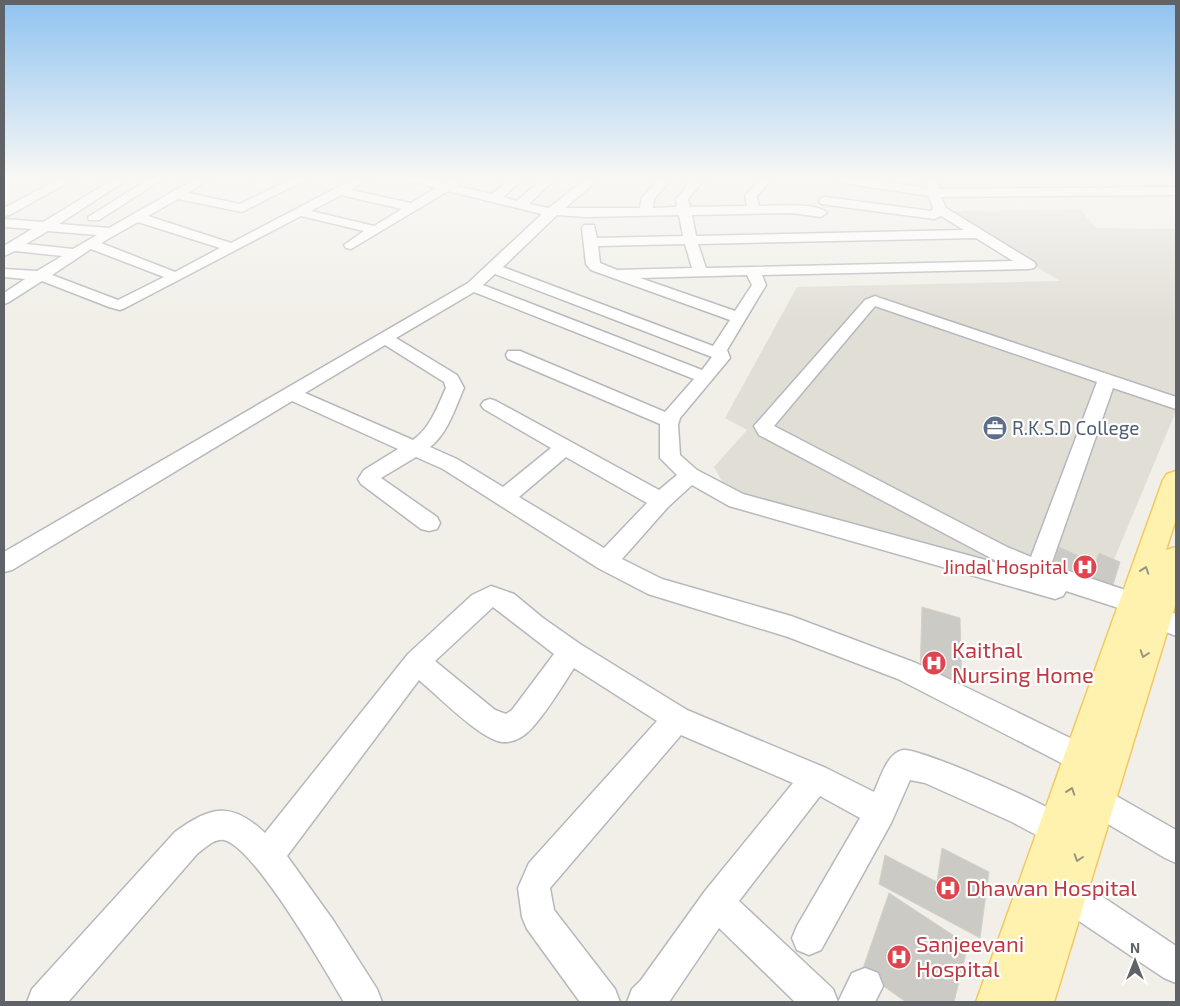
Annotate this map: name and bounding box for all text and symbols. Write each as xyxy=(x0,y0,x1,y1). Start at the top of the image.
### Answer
office icon: R.K.S.D College xyxy=(982,415,1008,441)
place label: R.K.S.D College xyxy=(1012,416,1139,439)
hospital icon: Jindal Hospital xyxy=(1072,554,1098,580)
place label: Jindal Hospital xyxy=(943,555,1068,578)
one-way arrow xyxy=(1140,567,1150,575)
place label: Kaithal Nursing Home xyxy=(952,636,1094,687)
one-way arrow xyxy=(1140,649,1150,657)
hospital icon: Kaithal Nursing Home xyxy=(921,650,947,676)
one-way arrow xyxy=(1065,787,1075,795)
one-way arrow xyxy=(1074,853,1084,862)
place label: Dhawan Hospital xyxy=(966,874,1137,900)
hospital icon: Dhawan Hospital xyxy=(935,875,961,901)
place label: Sanjeevani Hospital xyxy=(916,930,1024,981)
north arrow xyxy=(1110,936,1160,986)
text: N xyxy=(1130,939,1140,956)
hospital icon: Sanjeevani Hospital xyxy=(886,944,912,970)

